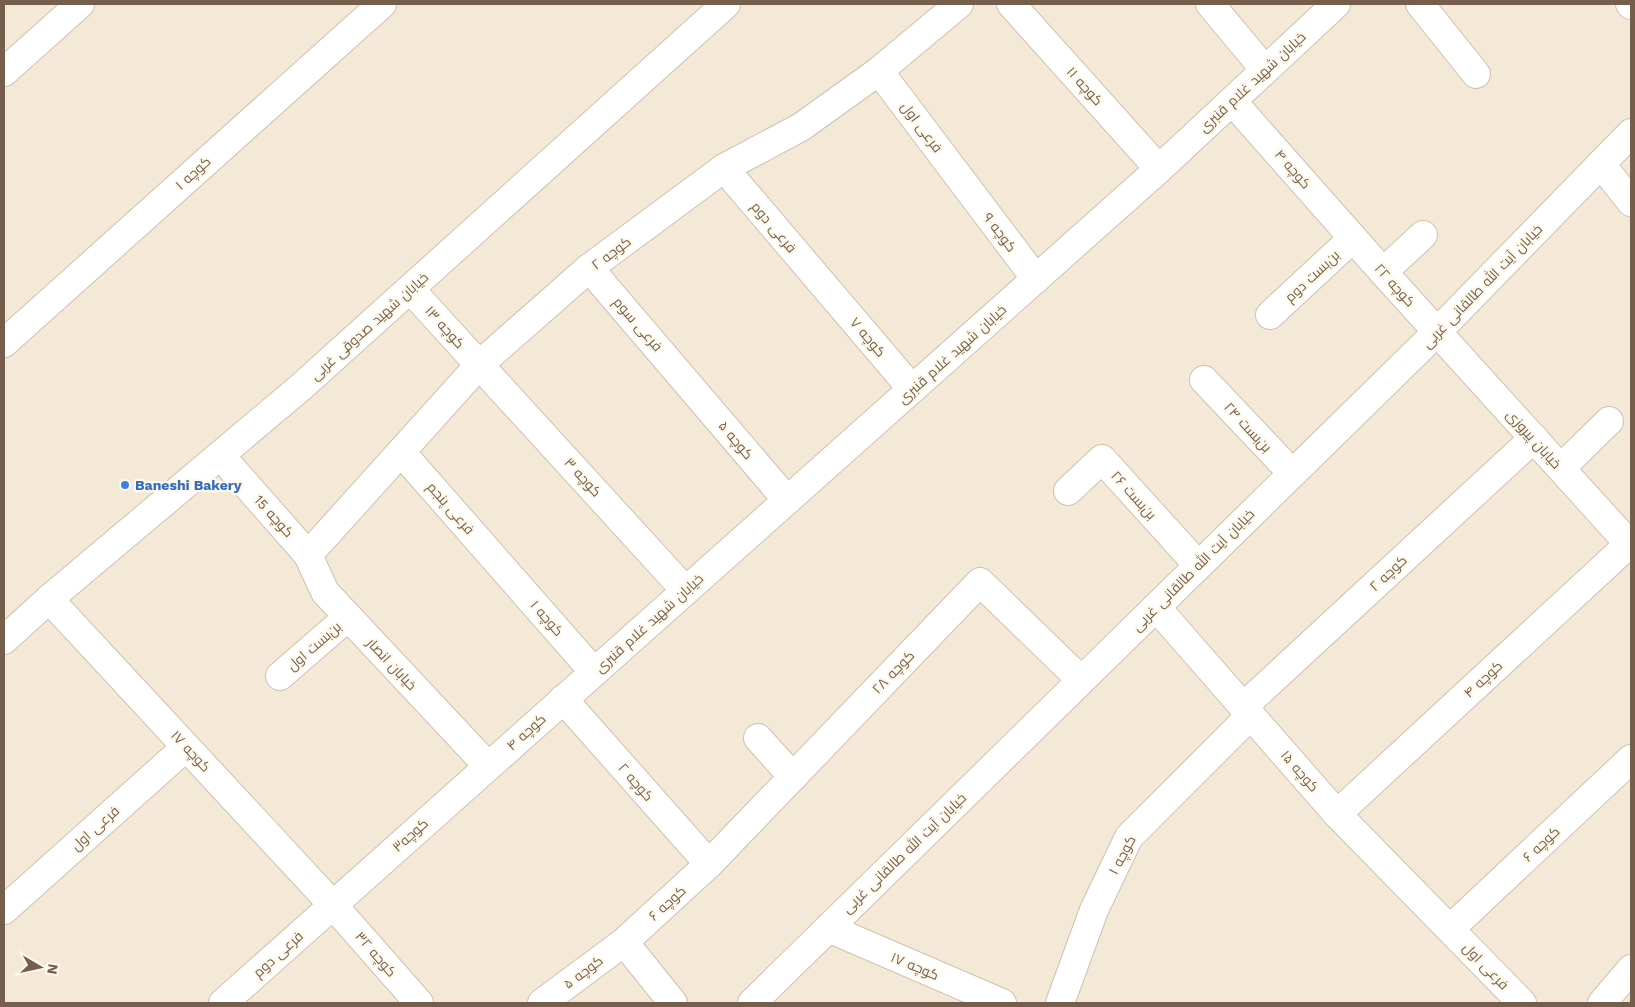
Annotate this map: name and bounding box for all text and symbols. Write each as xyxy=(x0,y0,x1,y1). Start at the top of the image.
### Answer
street label: خیابان شهید غلام قنبری xyxy=(1195,28,1310,137)
street label: کوچه ۱۱ xyxy=(1062,64,1106,110)
street label: فرعی اول xyxy=(897,99,946,156)
street label: کوچه ۴ xyxy=(1270,146,1314,193)
street label: کوچه ۱ xyxy=(172,153,215,194)
street label: فرعی دوم xyxy=(747,198,800,257)
street label: کوچه ۹ xyxy=(979,209,1020,256)
street label: خیابان آیت الله طالقانی غربی xyxy=(1418,220,1545,351)
street label: کوچه ۲ xyxy=(588,233,635,274)
street label: بن‌بست دوم xyxy=(1281,247,1344,307)
street label: کوچه ۲۲ xyxy=(1370,260,1418,311)
street label: خیابان شهید صدوقی غربی xyxy=(307,269,431,383)
street label: فرعی سوم xyxy=(609,294,666,356)
street label: خیابان شهید غلام قنبری xyxy=(895,301,1011,408)
street label: کوچه ۱۳ xyxy=(420,303,468,353)
street label: کوچه ۷ xyxy=(845,314,889,361)
street label: بن‌بست ۲۴ xyxy=(1221,399,1275,455)
street label: خیابان پیروزی xyxy=(1502,406,1565,473)
street label: کوچه ۵ xyxy=(714,418,757,464)
street label: کوچه ۳ xyxy=(560,454,605,501)
street label: بن‌بست ۲۶ xyxy=(1108,468,1160,522)
place label: Baneshi Bakery xyxy=(135,477,242,493)
marker: Baneshi Bakery xyxy=(119,479,131,491)
street label: فرعی پنجم xyxy=(423,479,478,539)
street label: کوچه 15 xyxy=(249,492,297,542)
street label: خیابان آیت الله طالقانی غربی xyxy=(1128,505,1257,634)
street label: کوچه ۲ xyxy=(1366,552,1411,596)
street label: خیابان شهید غلام قنبری xyxy=(592,570,708,677)
street label: کوچه ۱ xyxy=(526,597,567,640)
street label: بن‌بست اول xyxy=(284,618,345,675)
street label: خیابان انصار xyxy=(363,634,420,693)
street label: کوچه ۲۸ xyxy=(869,647,919,698)
street label: کوچه ۴ xyxy=(1460,657,1507,702)
street label: کوچه ۴ xyxy=(503,710,550,755)
street label: کوچه ۱۷ xyxy=(166,727,214,776)
street label: کوچه ۱۵ xyxy=(1276,747,1322,796)
street label: کوچه ۲ xyxy=(614,760,657,805)
street label: خیابان آیت الله طالقانی غربی xyxy=(838,789,969,916)
street label: فرعی اول xyxy=(68,802,123,854)
street label: کوچه۳ xyxy=(389,815,432,857)
street label: کوچه ۶ xyxy=(1519,823,1564,866)
street label: کوچه ۱ xyxy=(1105,833,1141,878)
street label: کوچه ۶ xyxy=(645,882,690,925)
street label: فرعی دوم xyxy=(250,928,307,982)
street label: کوچه ۳۲ xyxy=(351,928,400,981)
street label: فرعی اول xyxy=(1459,939,1512,993)
north arrow xyxy=(15,942,65,992)
street label: کوچه ۱۷ xyxy=(888,949,941,985)
street label: کوچه ۵ xyxy=(560,952,607,994)
text: N xyxy=(44,963,62,975)

